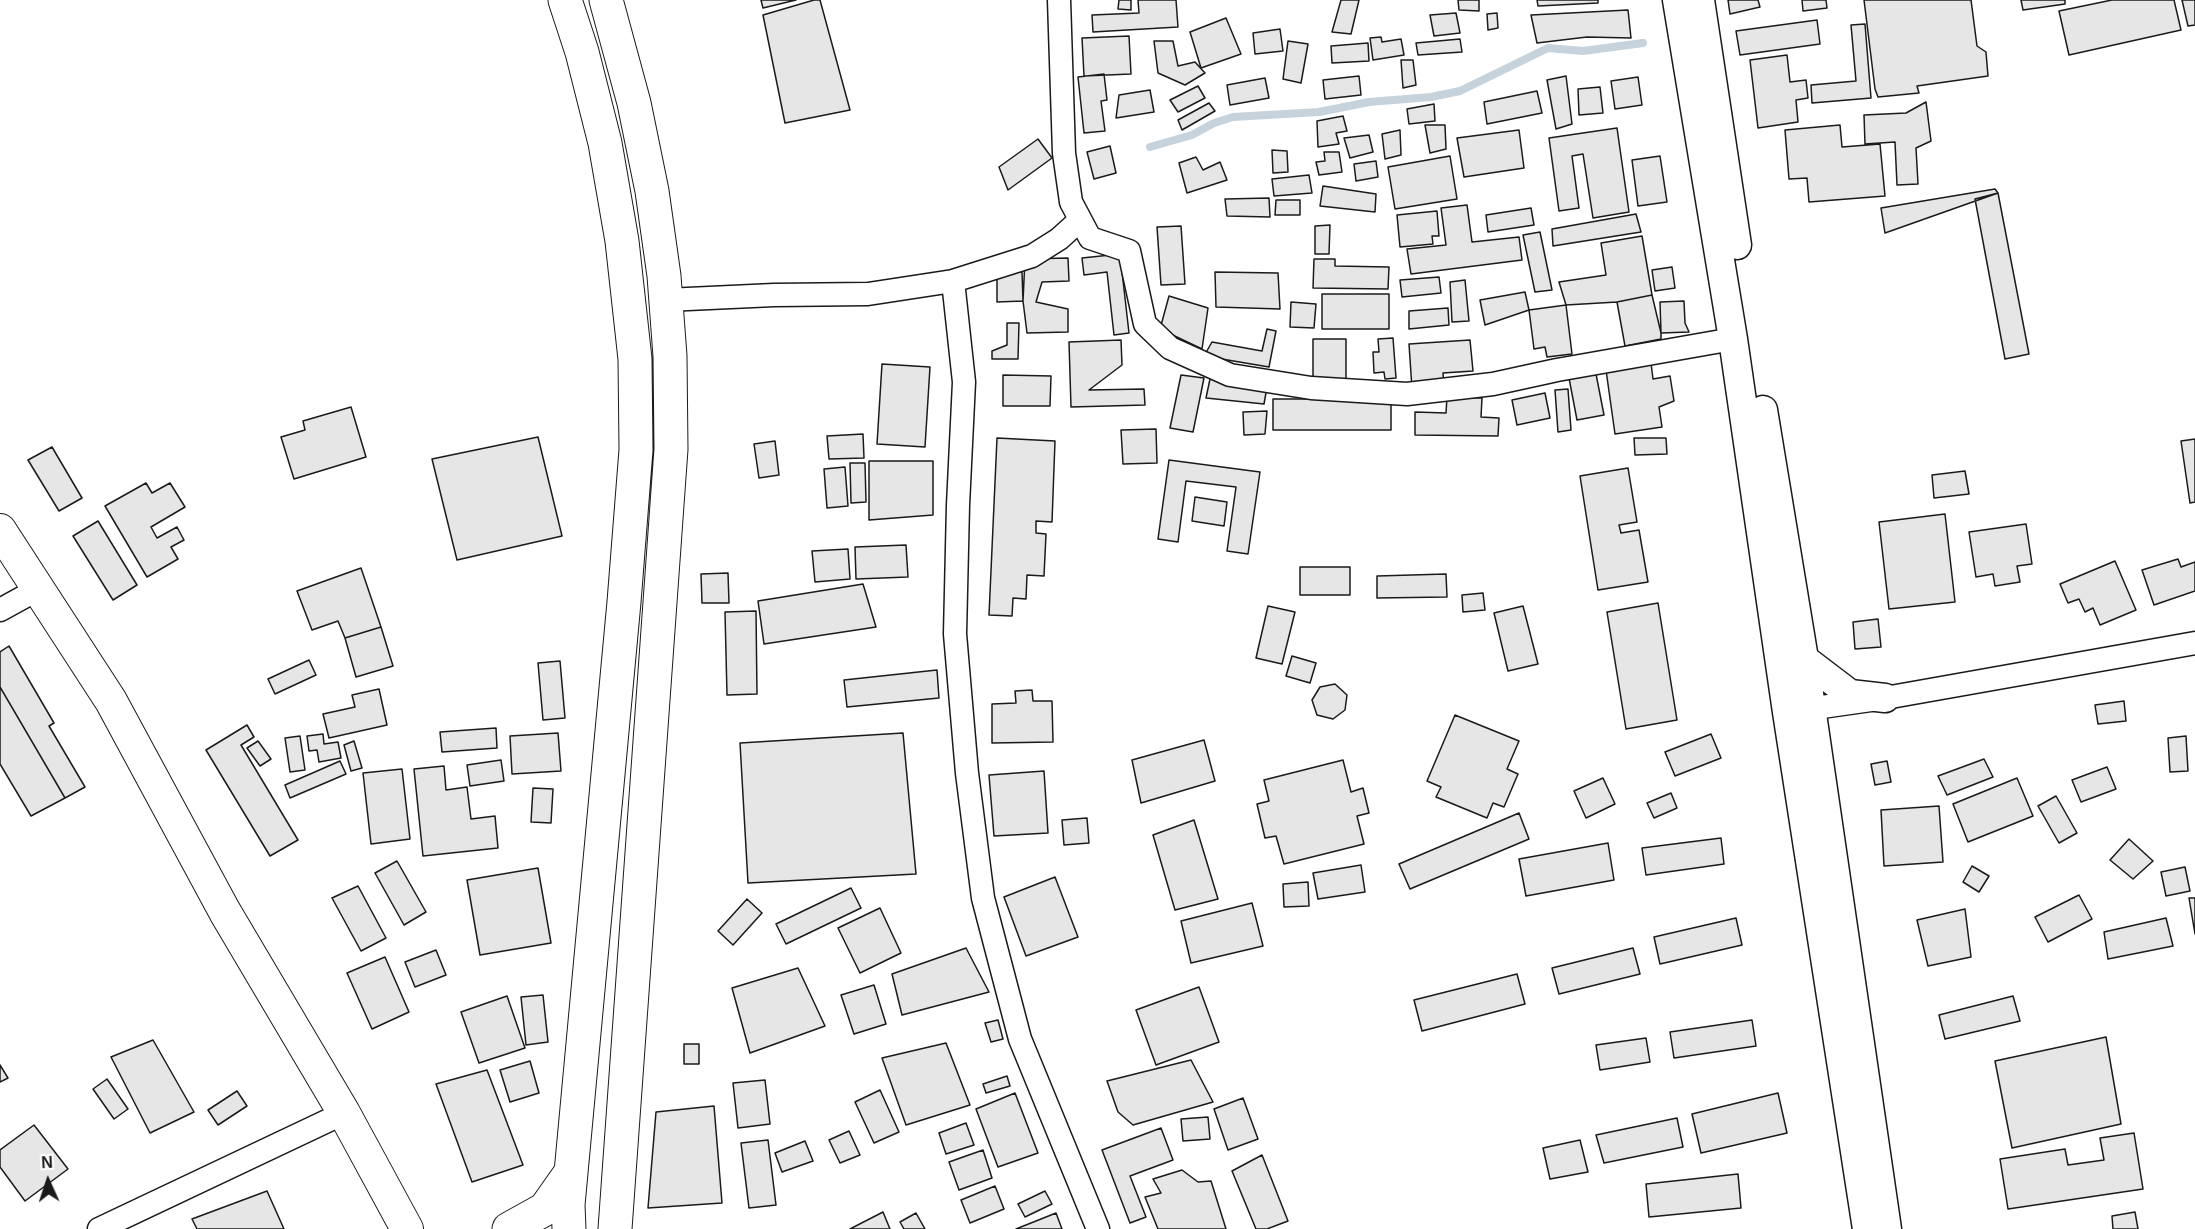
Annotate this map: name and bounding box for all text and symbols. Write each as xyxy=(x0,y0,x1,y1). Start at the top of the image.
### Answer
north arrow xyxy=(18,1151,78,1211)
text: N xyxy=(41,1154,53,1171)

